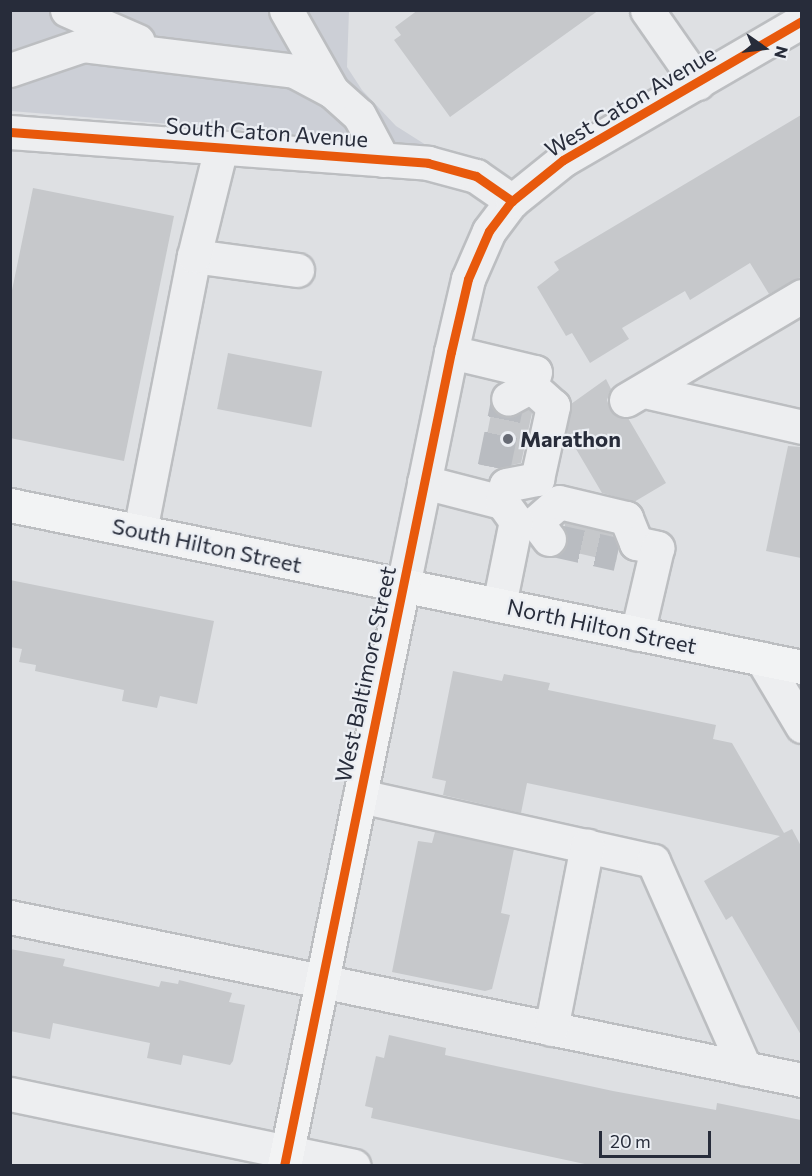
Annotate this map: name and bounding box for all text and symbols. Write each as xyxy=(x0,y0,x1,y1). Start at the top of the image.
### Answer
north arrow xyxy=(734,18,794,78)
street label: West Caton Avenue xyxy=(540,40,720,162)
text: N xyxy=(771,44,793,61)
street label: South Caton Avenue xyxy=(165,112,369,152)
place label: Marathon xyxy=(520,426,621,452)
marker: Marathon xyxy=(501,432,515,446)
street label: South Hilton Street xyxy=(110,512,304,578)
street label: West Baltimore Street xyxy=(329,563,401,785)
street label: North Hilton Street xyxy=(505,593,699,659)
scale bar xyxy=(602,1119,714,1157)
text: 20 m xyxy=(610,1130,651,1152)

